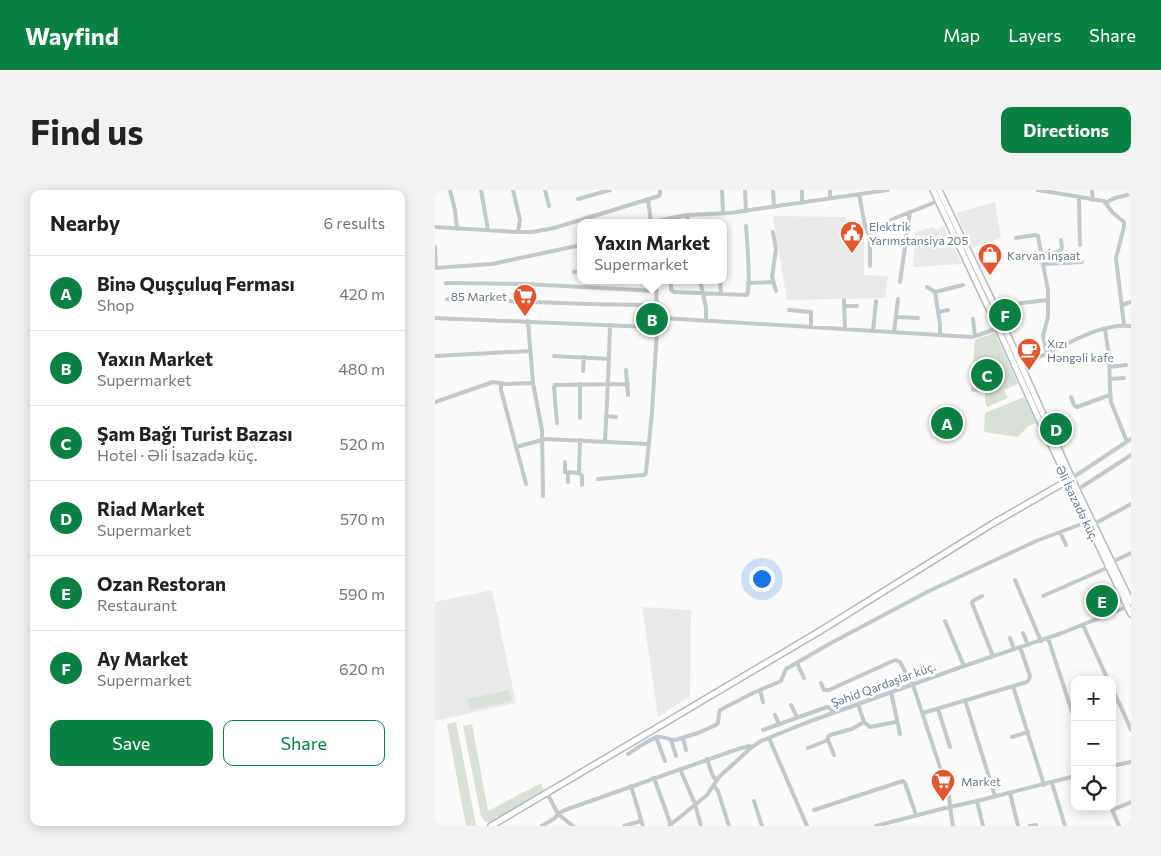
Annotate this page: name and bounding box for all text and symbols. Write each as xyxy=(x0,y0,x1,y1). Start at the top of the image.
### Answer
text: Wayfind xyxy=(25,21,119,50)
text: Map xyxy=(943,24,980,46)
text: Layers xyxy=(1008,24,1061,46)
text: Share xyxy=(1089,24,1136,46)
button: Directions xyxy=(1001,107,1131,153)
text: Find us xyxy=(30,109,144,152)
text: Nearby xyxy=(50,210,120,235)
text: 6 results xyxy=(324,213,385,232)
popup xyxy=(577,219,727,284)
place label: Elektrik Yarımstansiya 205 xyxy=(869,219,968,247)
public building icon: Elektrik Yarımstansiya 205 xyxy=(839,220,865,254)
text: Yaxın Market xyxy=(594,231,710,254)
shop icon: Karvan İnşaat xyxy=(977,242,1003,276)
place label: Karvan İnşaat xyxy=(1007,248,1081,262)
text: Supermarket xyxy=(594,254,688,273)
text: Binə Quşçuluq Ferması xyxy=(97,272,295,295)
supermarket icon: 85 Market xyxy=(512,283,538,317)
text: A xyxy=(60,284,72,303)
text: 420 m xyxy=(339,284,385,303)
place label: 85 Market xyxy=(451,289,507,303)
text: Shop xyxy=(97,295,135,314)
pin: F xyxy=(989,296,1021,334)
pin: B xyxy=(636,300,668,338)
place label: Xızı Həngəli kafe xyxy=(1047,336,1114,364)
cafe icon: Xızı Həngəli kafe xyxy=(1016,337,1042,371)
text: Yaxın Market xyxy=(97,347,213,370)
pin: C xyxy=(971,356,1003,394)
text: B xyxy=(61,359,71,378)
text: 480 m xyxy=(338,359,385,378)
text: Supermarket xyxy=(97,370,192,389)
pin: A xyxy=(931,404,963,442)
pin: D xyxy=(1040,410,1072,448)
text: Şam Bağı Turist Bazası xyxy=(97,422,293,445)
text: C xyxy=(61,434,71,453)
text: 520 m xyxy=(340,434,385,453)
text: Hotel · Əli İsazadə küç. xyxy=(97,445,258,464)
street label: Əli İsazadə küç. xyxy=(1054,463,1102,543)
text: Riad Market xyxy=(97,497,205,520)
text: D xyxy=(60,509,72,528)
text: 570 m xyxy=(340,509,385,528)
text: Supermarket xyxy=(97,520,192,539)
your location xyxy=(749,566,775,592)
text: Ozan Restoran xyxy=(97,572,226,595)
pin: E xyxy=(1086,582,1118,620)
text: E xyxy=(61,584,71,603)
text: 590 m xyxy=(339,584,385,603)
text: Restaurant xyxy=(97,595,177,614)
text: Ay Market xyxy=(97,647,188,670)
text: F xyxy=(61,659,71,678)
text: 620 m xyxy=(339,659,385,678)
street label: Şəhid Qardaşlar küç. xyxy=(829,659,937,709)
text: Supermarket xyxy=(97,670,192,689)
map controls xyxy=(1071,676,1116,811)
button: + xyxy=(1071,676,1116,721)
button: Save xyxy=(50,720,213,766)
button: Share xyxy=(223,720,385,766)
button: − xyxy=(1071,721,1116,766)
button: locate xyxy=(1071,766,1116,811)
supermarket icon: Market xyxy=(930,768,956,802)
place label: Market xyxy=(961,774,1001,788)

